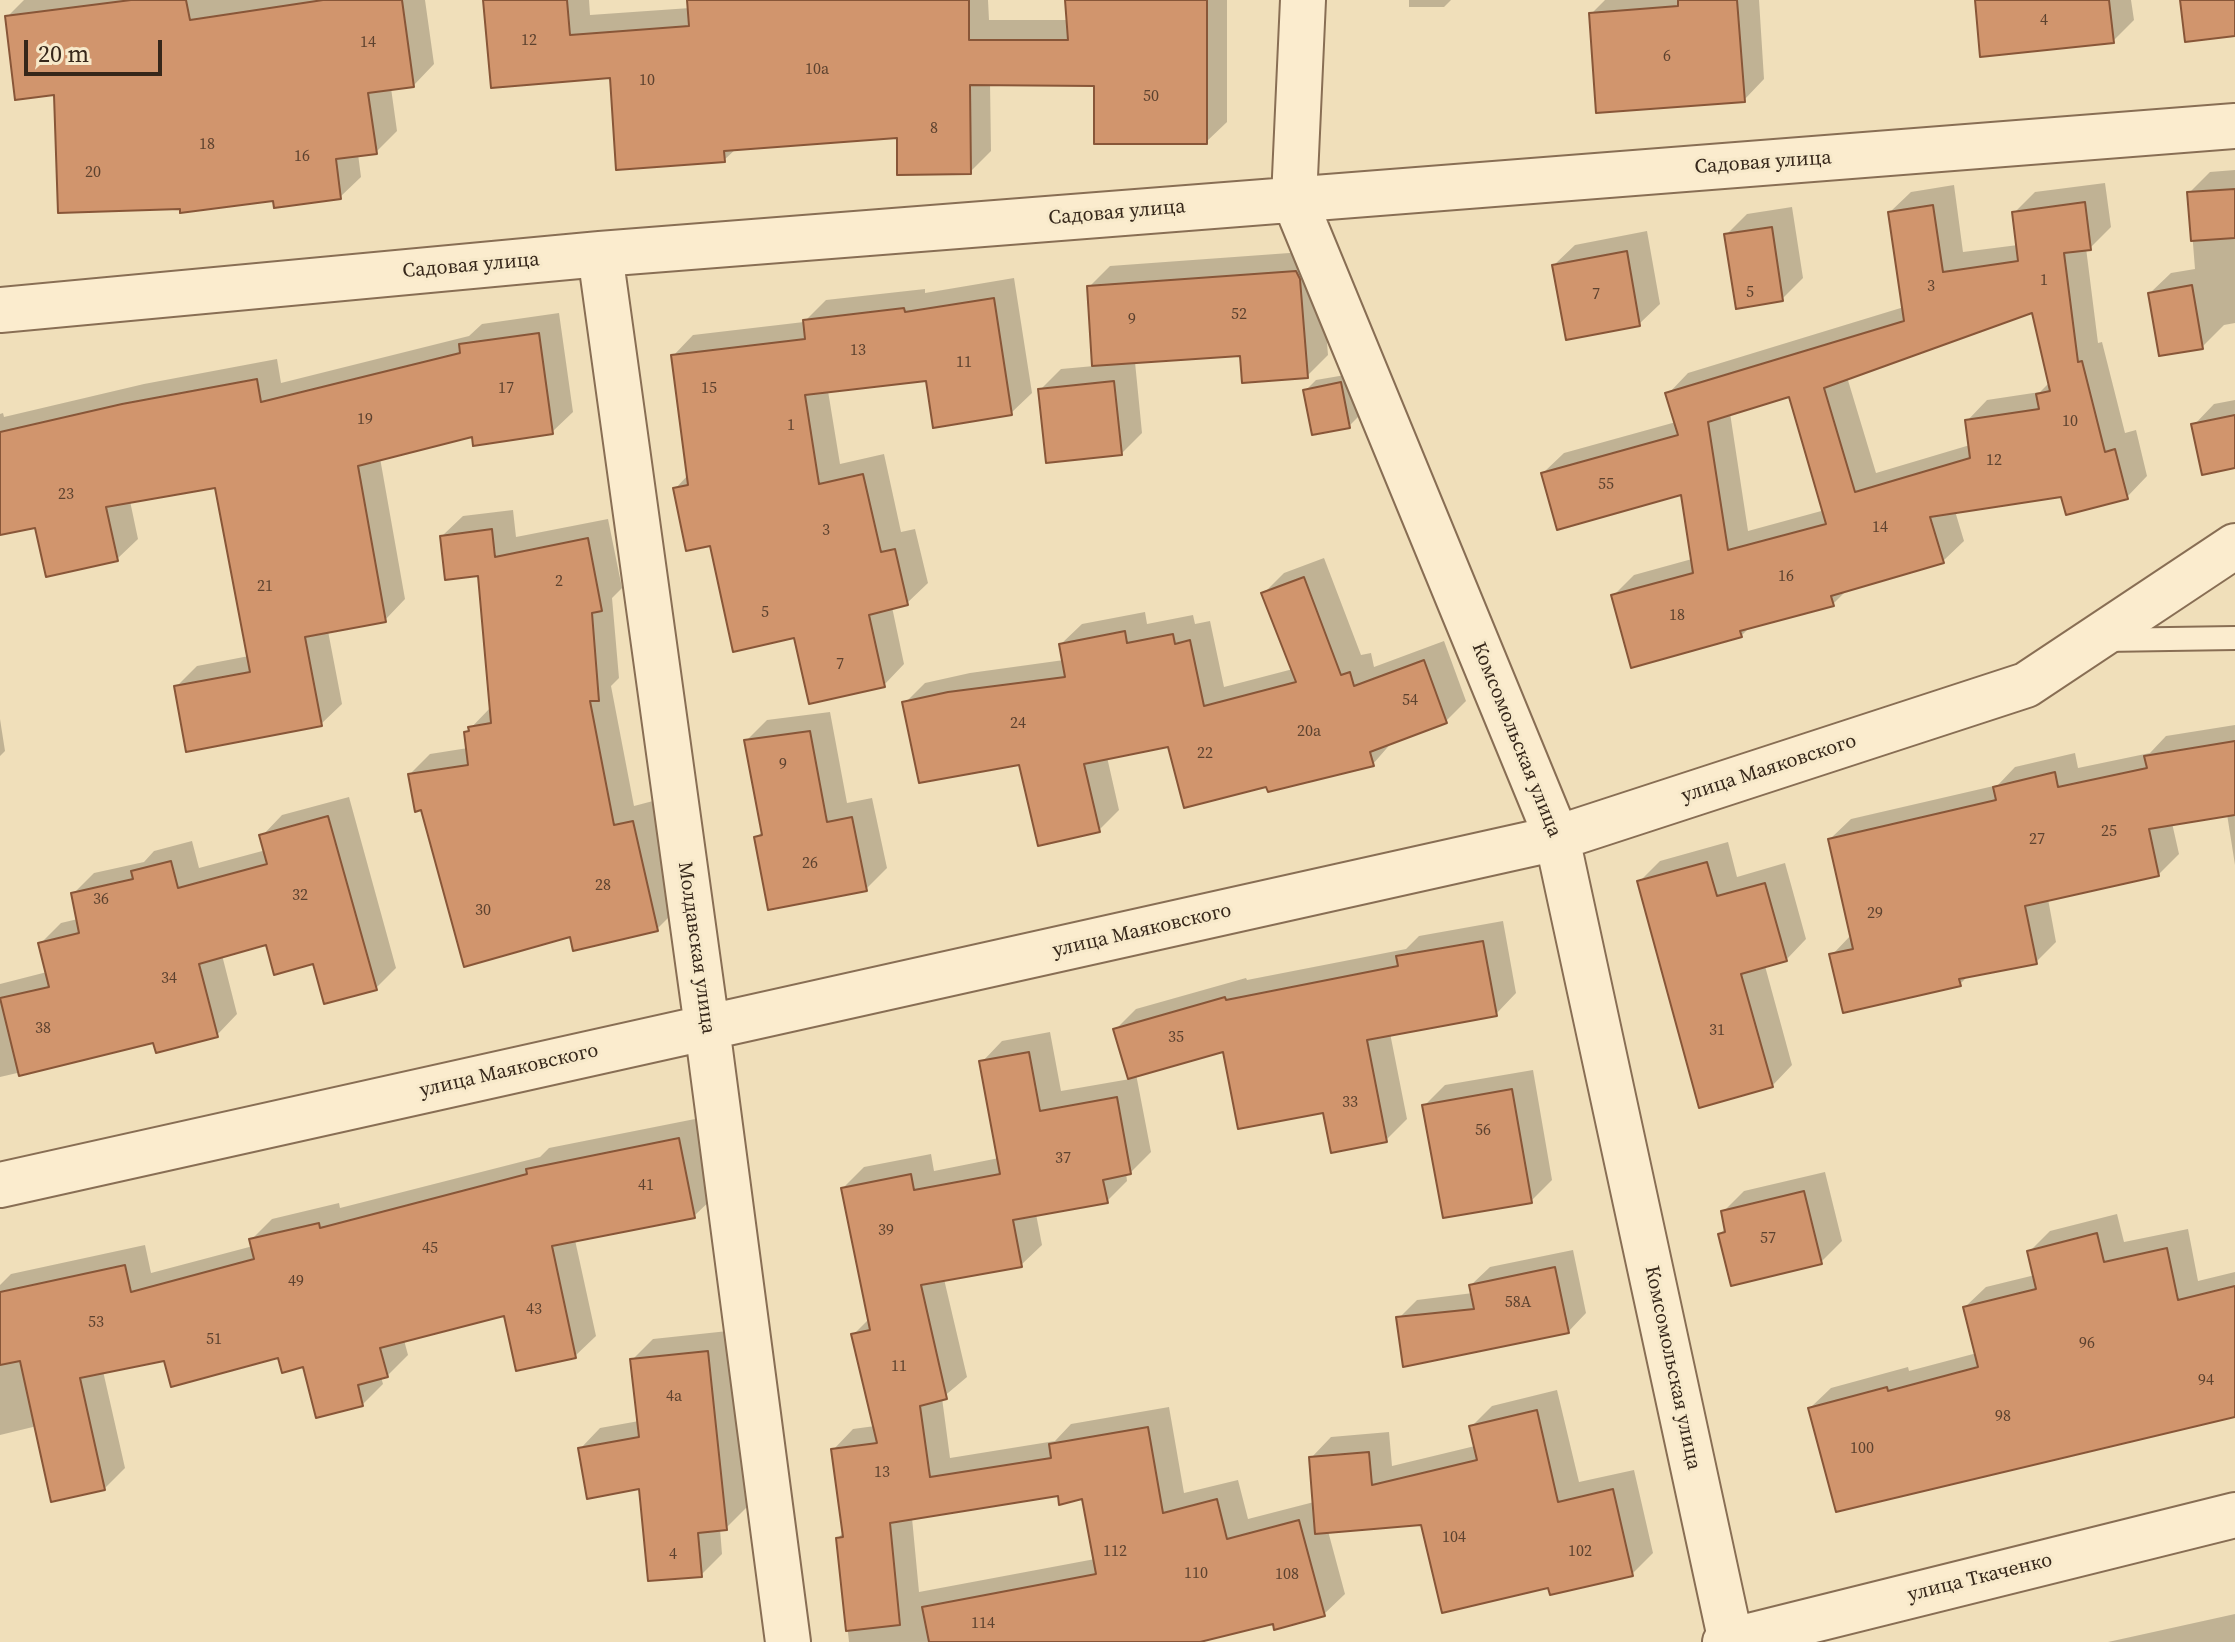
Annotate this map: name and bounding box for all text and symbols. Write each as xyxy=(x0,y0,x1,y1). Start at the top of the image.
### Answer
house number: 4 xyxy=(2040,11,2048,31)
scale bar xyxy=(28,24,166,74)
house number: 12 xyxy=(521,31,537,51)
house number: 14 xyxy=(360,33,376,53)
text: 20 m xyxy=(38,37,89,70)
house number: 6 xyxy=(1663,47,1671,67)
house number: 10а xyxy=(805,60,829,80)
house number: 10 xyxy=(639,71,655,91)
house number: 50 xyxy=(1143,87,1159,107)
house number: 8 xyxy=(930,119,938,139)
house number: 18 xyxy=(199,135,215,155)
street label: Садовая улица xyxy=(1694,146,1832,180)
house number: 16 xyxy=(294,147,310,167)
house number: 20 xyxy=(85,163,101,183)
street label: Садовая улица xyxy=(1048,195,1186,231)
street label: Садовая улица xyxy=(402,248,540,284)
house number: 1 xyxy=(2040,271,2048,291)
house number: 3 xyxy=(1927,277,1935,297)
house number: 5 xyxy=(1746,283,1754,303)
house number: 7 xyxy=(1592,285,1600,305)
house number: 52 xyxy=(1231,305,1247,325)
house number: 9 xyxy=(1128,310,1136,330)
house number: 13 xyxy=(850,341,866,361)
house number: 11 xyxy=(956,353,972,373)
house number: 17 xyxy=(498,379,514,399)
house number: 15 xyxy=(701,379,717,399)
house number: 19 xyxy=(357,410,373,430)
house number: 10 xyxy=(2062,412,2078,432)
house number: 1 xyxy=(787,416,795,436)
house number: 12 xyxy=(1986,451,2002,471)
house number: 55 xyxy=(1598,475,1614,495)
house number: 23 xyxy=(58,485,74,505)
house number: 14 xyxy=(1872,518,1888,538)
house number: 3 xyxy=(822,521,830,541)
house number: 16 xyxy=(1778,567,1794,587)
house number: 2 xyxy=(555,572,563,592)
house number: 21 xyxy=(257,577,273,597)
house number: 5 xyxy=(761,603,769,623)
house number: 18 xyxy=(1669,606,1685,626)
street label: Комсомольская улица xyxy=(1466,639,1566,841)
house number: 7 xyxy=(836,655,844,675)
house number: 54 xyxy=(1402,691,1418,711)
house number: 24 xyxy=(1010,714,1026,734)
house number: 20а xyxy=(1297,722,1321,742)
street label: улица Маяковского xyxy=(1678,729,1860,809)
house number: 22 xyxy=(1197,744,1213,764)
house number: 9 xyxy=(779,755,787,775)
house number: 25 xyxy=(2101,822,2117,842)
house number: 27 xyxy=(2029,830,2045,850)
house number: 26 xyxy=(802,854,818,874)
street label: Молдавская улица xyxy=(672,860,720,1036)
house number: 28 xyxy=(595,876,611,896)
house number: 32 xyxy=(292,886,308,906)
house number: 36 xyxy=(93,890,109,910)
street label: улица Маяковского xyxy=(1050,899,1234,963)
house number: 30 xyxy=(475,901,491,921)
house number: 29 xyxy=(1867,904,1883,924)
house number: 34 xyxy=(161,969,177,989)
house number: 38 xyxy=(35,1019,51,1039)
house number: 31 xyxy=(1709,1021,1725,1041)
house number: 35 xyxy=(1168,1028,1184,1048)
street label: улица Маяковского xyxy=(417,1039,601,1103)
house number: 33 xyxy=(1342,1093,1358,1113)
house number: 56 xyxy=(1475,1121,1491,1141)
house number: 37 xyxy=(1055,1149,1071,1169)
house number: 41 xyxy=(638,1176,654,1196)
house number: 39 xyxy=(878,1221,894,1241)
house number: 57 xyxy=(1760,1229,1776,1249)
house number: 45 xyxy=(422,1239,438,1259)
street label: Комсомольская улица xyxy=(1639,1264,1705,1472)
house number: 49 xyxy=(288,1272,304,1292)
house number: 58А xyxy=(1505,1293,1531,1313)
house number: 43 xyxy=(526,1300,542,1320)
house number: 53 xyxy=(88,1313,104,1333)
house number: 51 xyxy=(206,1330,222,1350)
house number: 96 xyxy=(2079,1334,2095,1354)
house number: 11 xyxy=(891,1357,907,1377)
house number: 94 xyxy=(2198,1371,2214,1391)
house number: 4а xyxy=(666,1387,682,1407)
house number: 98 xyxy=(1995,1407,2011,1427)
house number: 100 xyxy=(1850,1439,1874,1459)
house number: 13 xyxy=(874,1463,890,1483)
house number: 104 xyxy=(1442,1528,1466,1548)
house number: 112 xyxy=(1103,1542,1127,1562)
house number: 102 xyxy=(1568,1542,1592,1562)
house number: 4 xyxy=(669,1545,677,1565)
street label: улица Ткаченко xyxy=(1905,1548,2055,1608)
house number: 110 xyxy=(1184,1564,1208,1584)
house number: 108 xyxy=(1275,1565,1299,1585)
house number: 114 xyxy=(971,1614,995,1634)

